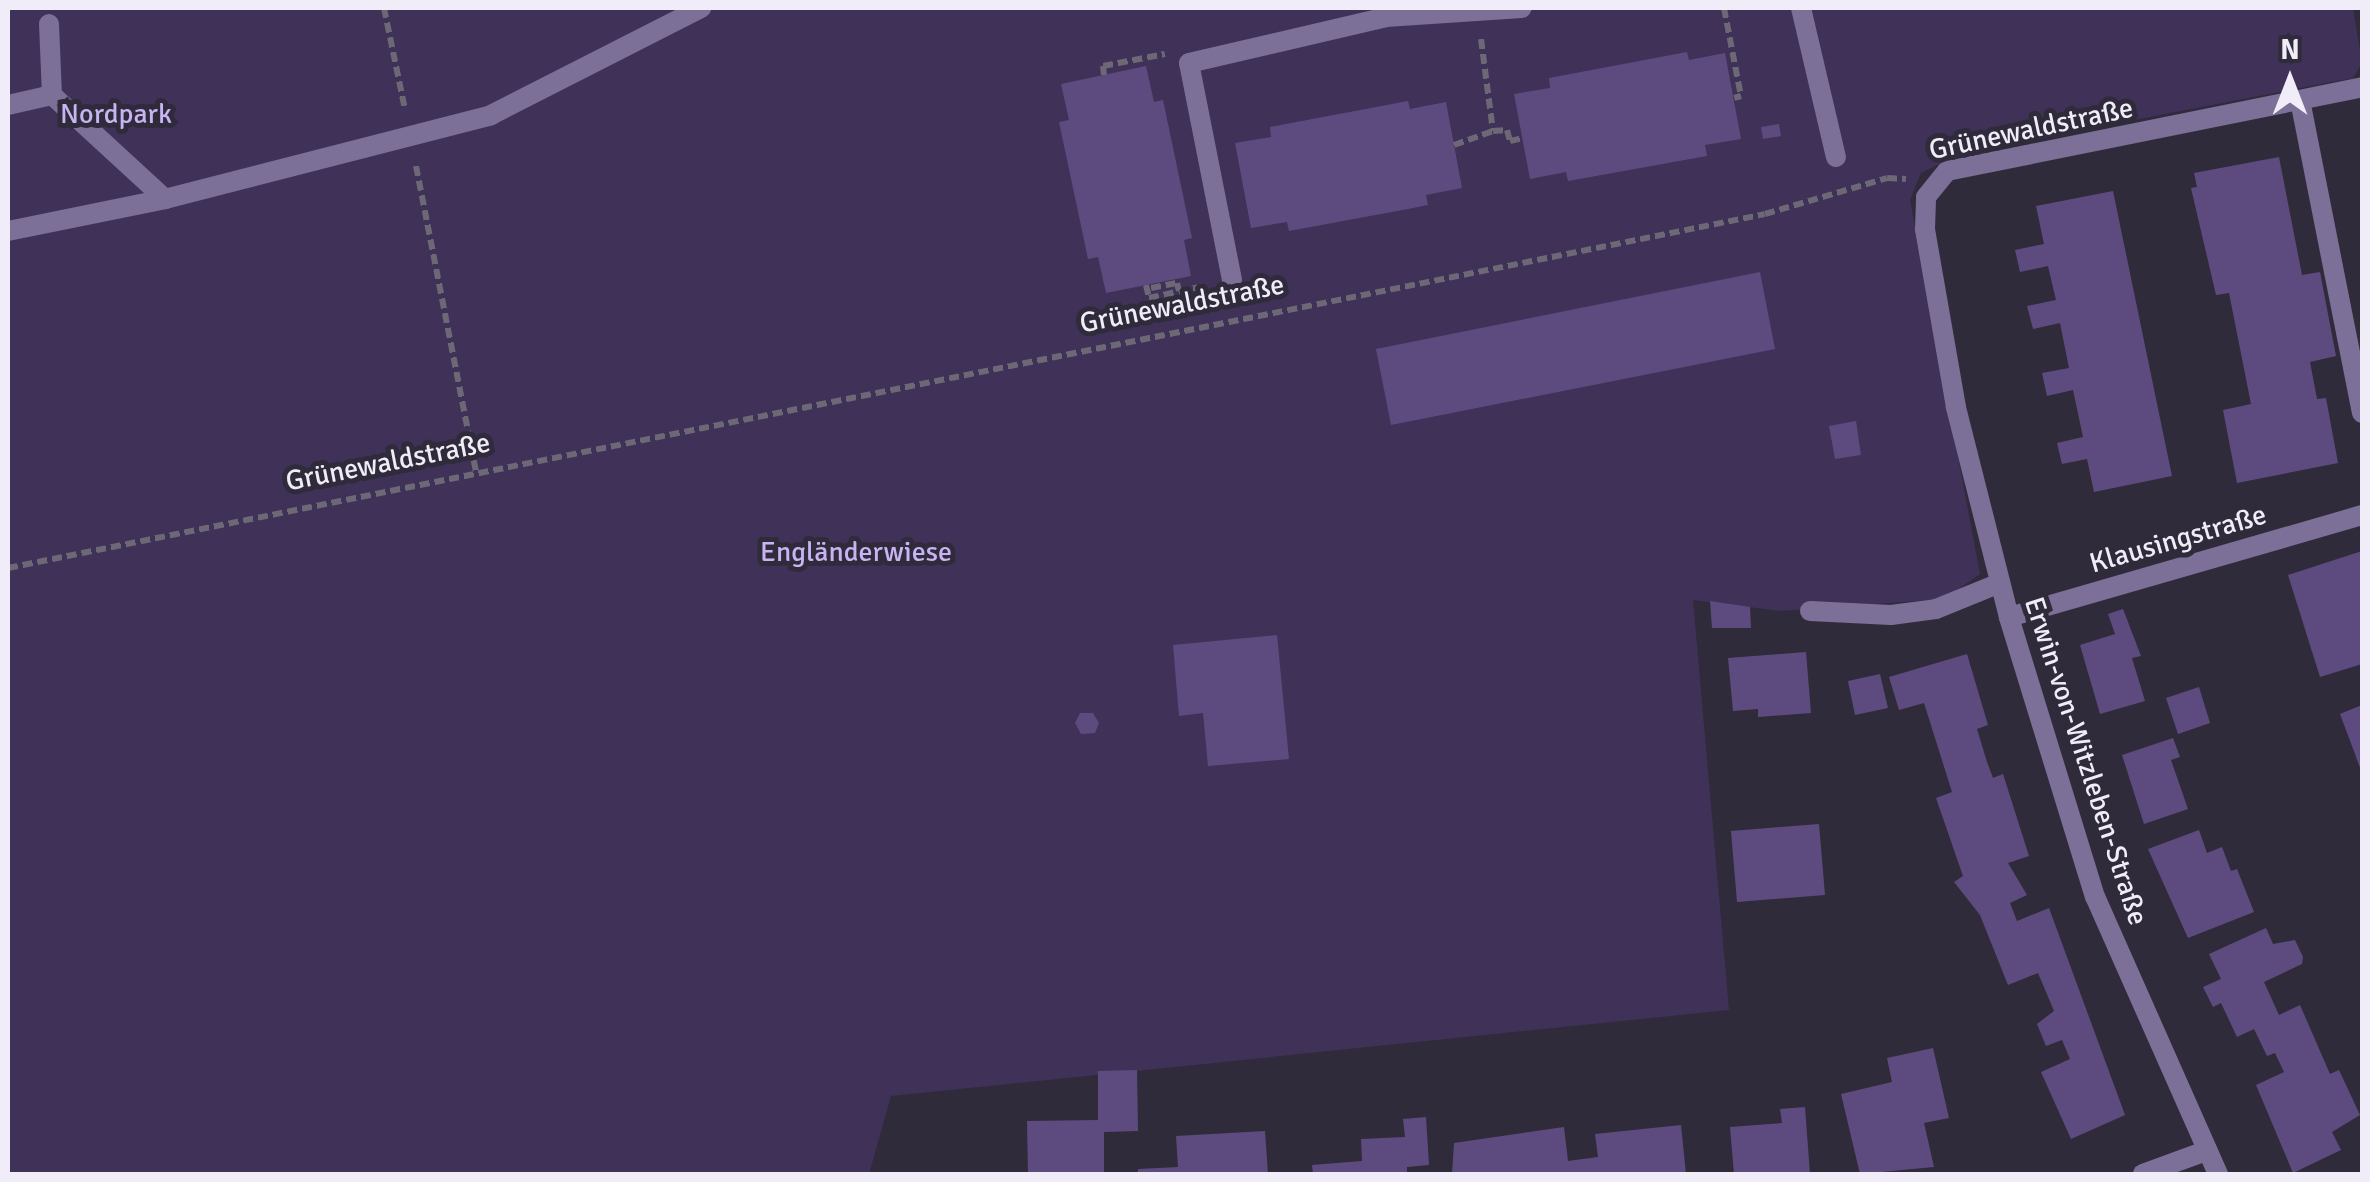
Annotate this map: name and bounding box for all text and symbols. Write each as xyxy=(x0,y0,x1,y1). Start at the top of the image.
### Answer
north arrow xyxy=(2240,30,2340,130)
text: N xyxy=(2280,33,2300,67)
street label: Grünewaldstraße xyxy=(1926,91,2136,167)
park label: Nordpark xyxy=(60,97,172,131)
street label: Grünewaldstraße xyxy=(1077,268,1287,340)
street label: Grünewaldstraße xyxy=(283,426,493,498)
street label: Klausingstraße xyxy=(2086,498,2270,580)
park label: Engländerwiese xyxy=(760,535,952,569)
street label: Erwin-von-Witzleben-Straße xyxy=(2017,593,2155,929)

